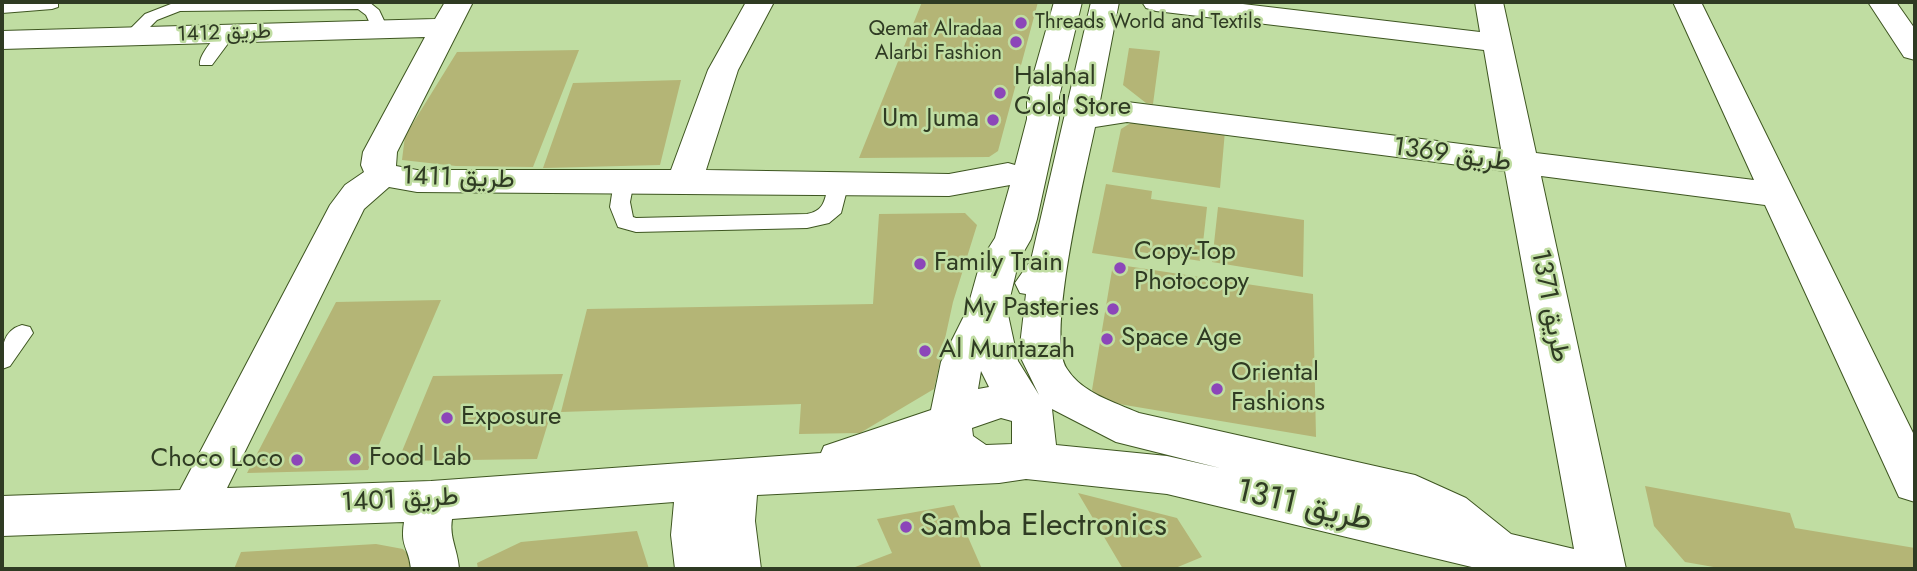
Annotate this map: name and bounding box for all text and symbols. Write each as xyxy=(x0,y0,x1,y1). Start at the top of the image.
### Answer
place label: Threads World and Textils xyxy=(1035,10,1261,36)
marker: Threads World and Textils xyxy=(1013,15,1029,31)
place label: Qemat Alradaa Alarbi Fashion xyxy=(869,17,1002,67)
street label: طريق 1412 xyxy=(177,20,271,48)
marker: Qemat Alradaa Alarbi Fashion xyxy=(1008,34,1024,50)
place label: Halahal Cold Store xyxy=(1014,62,1131,124)
marker: Halahal Cold Store xyxy=(992,85,1008,101)
place label: Um Juma xyxy=(882,104,979,136)
marker: Um Juma xyxy=(985,112,1001,128)
street label: طريق 1369 xyxy=(1391,132,1513,180)
street label: طريق 1411 xyxy=(401,161,515,197)
place label: Copy-Top Photocopy xyxy=(1134,237,1249,298)
street label: طريق 1371 xyxy=(1523,247,1575,365)
place label: Family Train xyxy=(934,248,1063,280)
marker: Family Train xyxy=(912,256,928,272)
marker: Copy-Top Photocopy xyxy=(1112,260,1128,276)
place label: My Pasteries xyxy=(963,293,1099,325)
marker: My Pasteries xyxy=(1105,301,1121,317)
place label: Space Age xyxy=(1121,323,1242,355)
marker: Space Age xyxy=(1099,331,1115,347)
place label: Al Muntazah xyxy=(939,335,1075,367)
marker: Al Muntazah xyxy=(917,343,933,359)
place label: Oriental Fashions xyxy=(1231,358,1325,420)
marker: Oriental Fashions xyxy=(1209,381,1225,397)
place label: Exposure xyxy=(461,402,561,434)
marker: Exposure xyxy=(439,410,455,426)
place label: Food Lab xyxy=(369,443,471,475)
place label: Choco Loco xyxy=(150,444,283,476)
marker: Food Lab xyxy=(347,451,363,467)
marker: Choco Loco xyxy=(289,452,305,468)
street label: طريق 1311 xyxy=(1232,473,1376,541)
street label: طريق 1401 xyxy=(341,482,459,520)
place label: Samba Electronics xyxy=(920,508,1167,546)
marker: Samba Electronics xyxy=(898,519,914,535)

